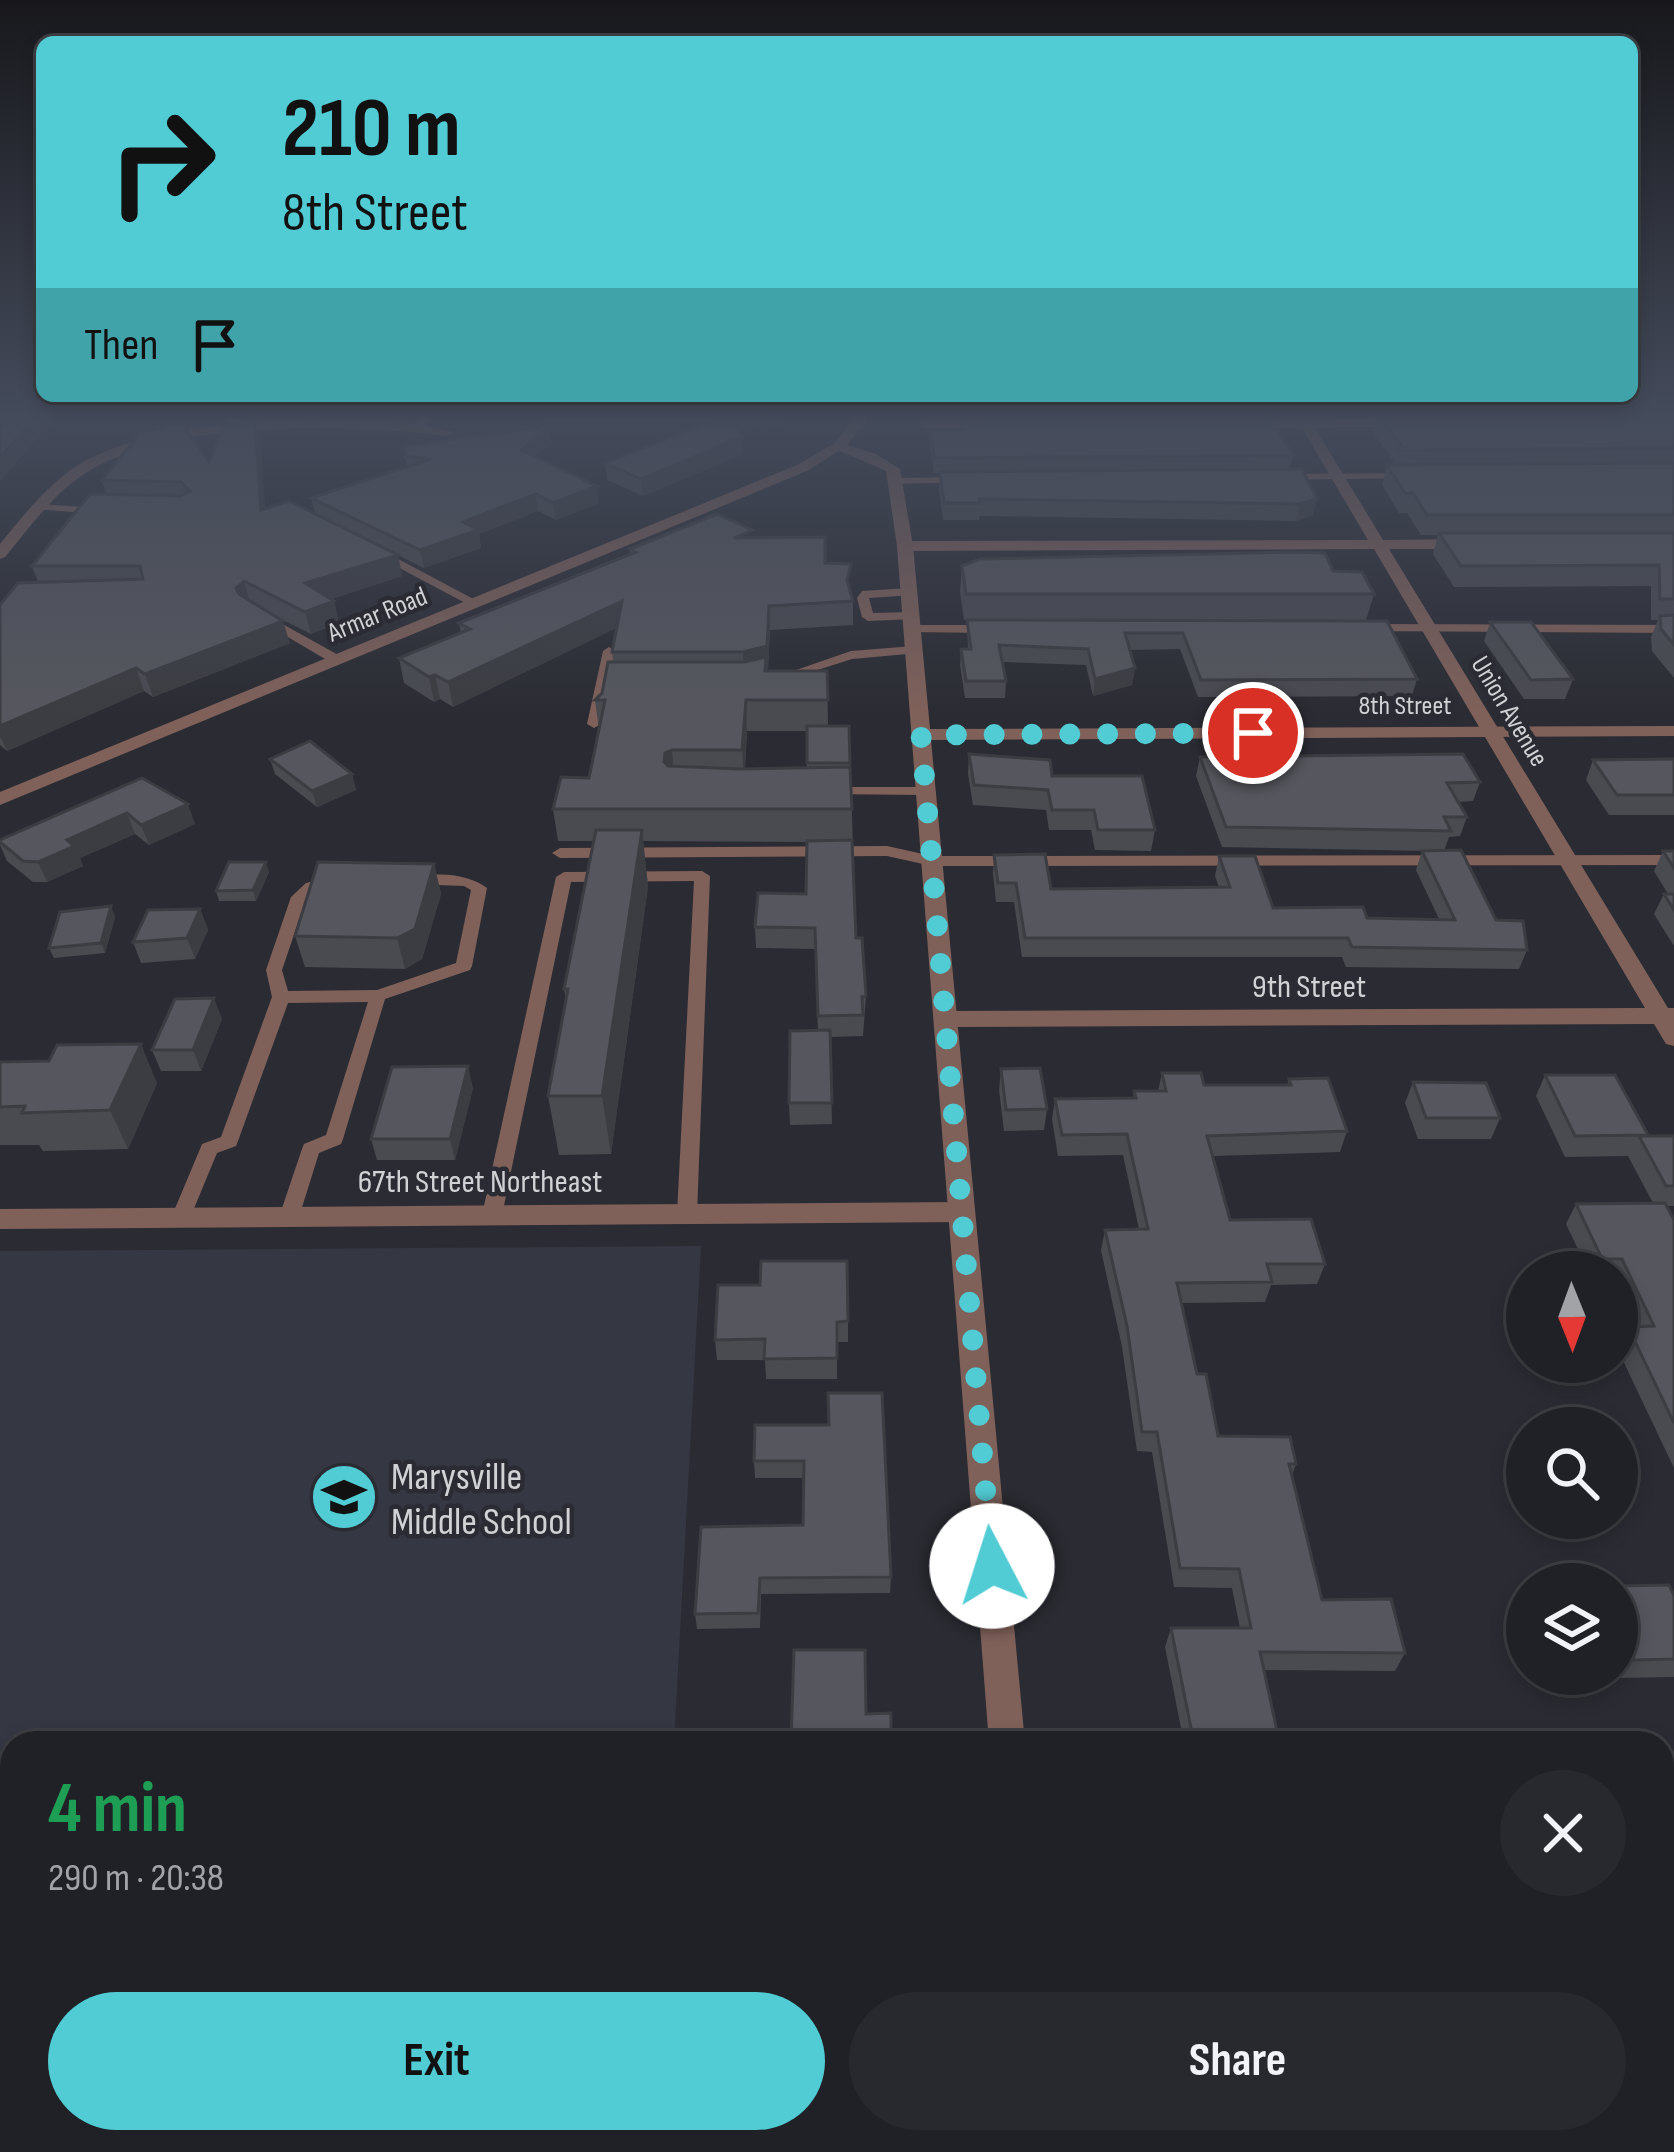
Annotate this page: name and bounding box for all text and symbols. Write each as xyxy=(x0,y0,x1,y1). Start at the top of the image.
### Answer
text: 210 m xyxy=(282,79,461,180)
icon: right xyxy=(84,84,240,240)
text: 8th Street xyxy=(282,181,468,246)
icon: arrive xyxy=(182,312,248,378)
text: Then xyxy=(84,318,158,373)
street label: Armar Road xyxy=(322,581,432,650)
street label: Union Avenue xyxy=(1464,651,1555,772)
pin xyxy=(1202,682,1304,784)
street label: 8th Street xyxy=(1359,690,1451,722)
icon: arrive xyxy=(1220,700,1286,766)
street label: 9th Street xyxy=(1252,967,1366,1007)
street label: 67th Street Northeast xyxy=(358,1162,602,1202)
north arrow xyxy=(1506,1251,1638,1383)
map controls xyxy=(1506,1251,1638,1695)
button: search xyxy=(1506,1407,1638,1539)
place label: Marysville Middle School xyxy=(391,1454,572,1546)
school or university icon: Marysville Middle School xyxy=(309,1462,379,1532)
position arrow xyxy=(929,1503,1055,1629)
button: layers xyxy=(1506,1563,1638,1695)
text: 4 min xyxy=(48,1766,187,1853)
button: close xyxy=(1500,1770,1626,1896)
text: 290 m · 20:38 xyxy=(48,1855,224,1902)
button: Exit xyxy=(48,1992,825,2130)
button: Share xyxy=(849,1992,1626,2130)

